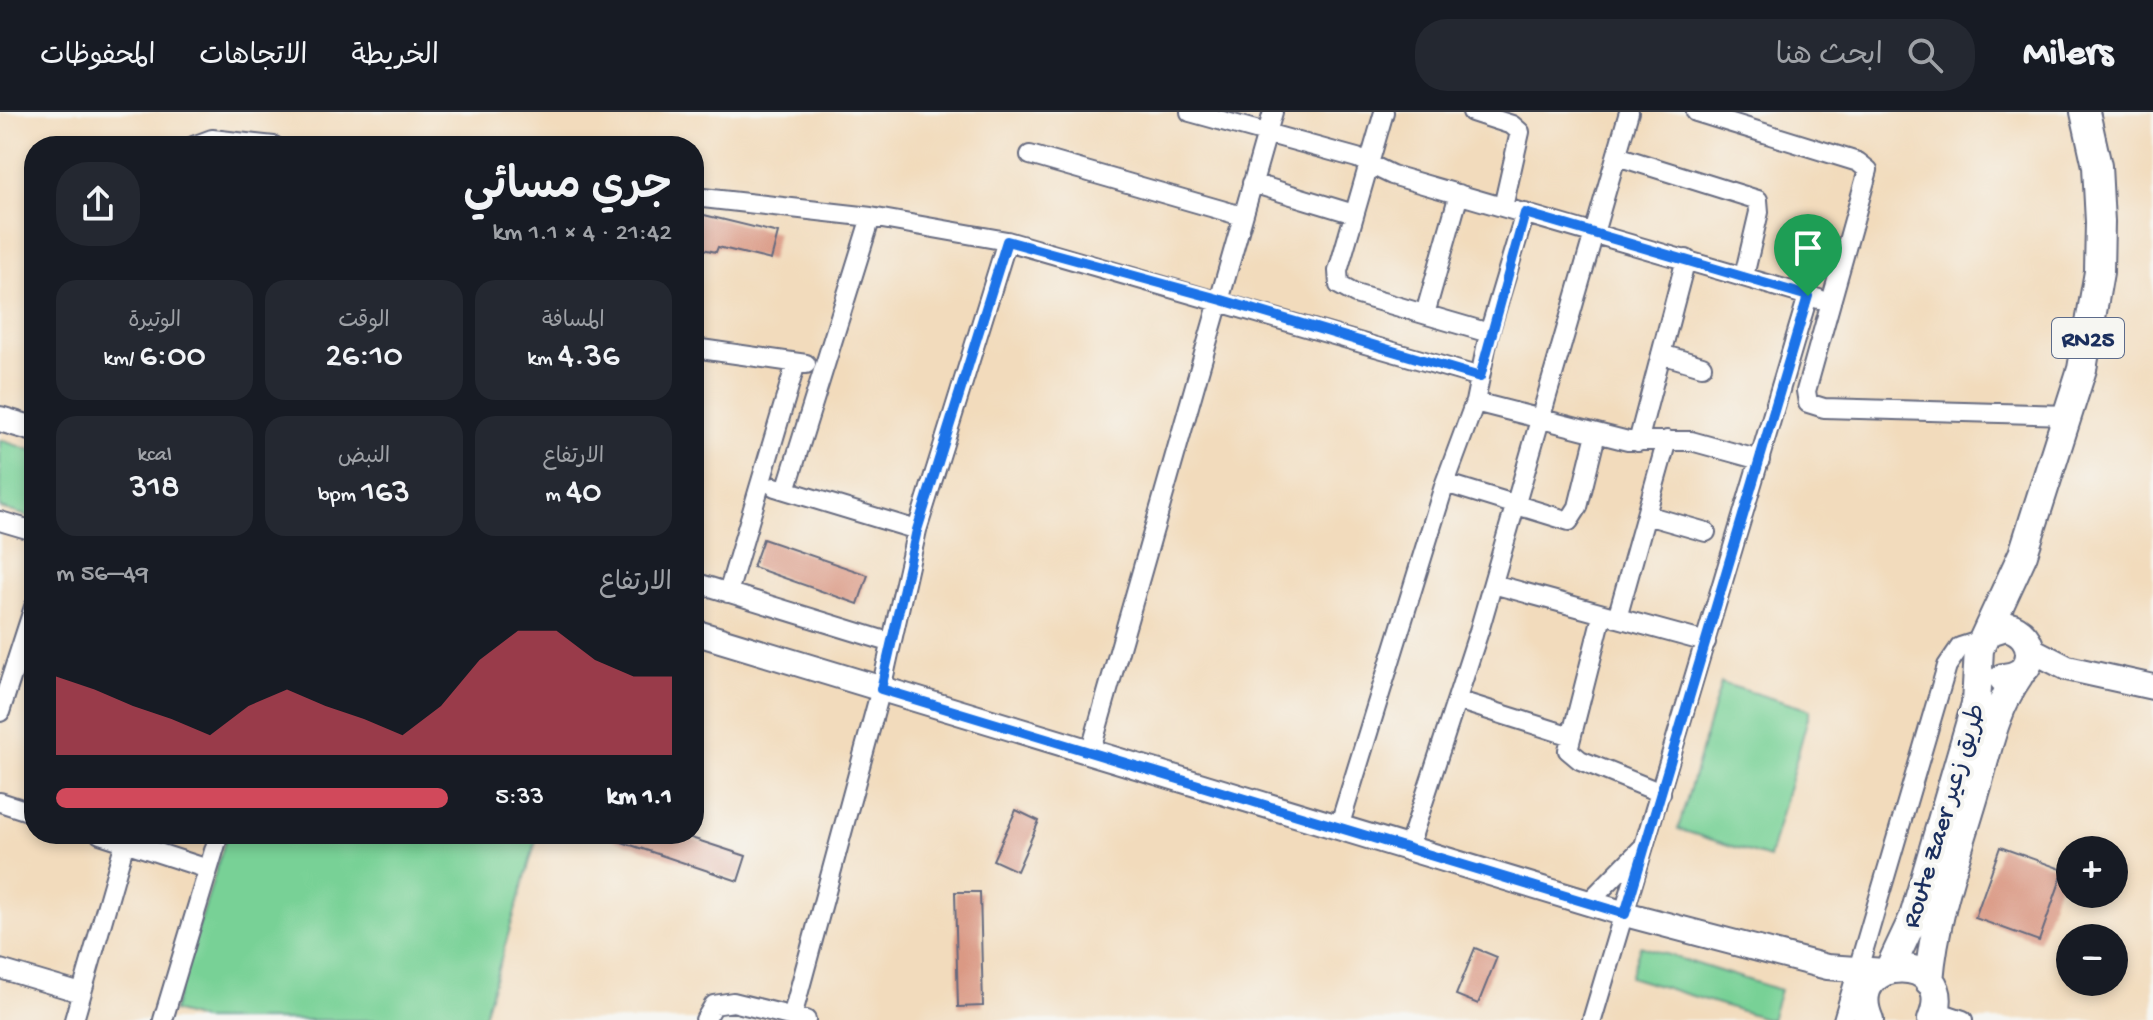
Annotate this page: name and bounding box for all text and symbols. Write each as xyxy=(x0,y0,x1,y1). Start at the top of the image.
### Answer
search box xyxy=(1415,19,1975,91)
icon: search xyxy=(1903,33,1947,77)
text: Milers xyxy=(2023,33,2113,77)
text: ابحث هنا xyxy=(1776,40,1883,75)
text: المحفوظات xyxy=(40,41,155,74)
text: الاتجاهات xyxy=(199,41,307,74)
text: الخريطة xyxy=(351,41,439,74)
button: share xyxy=(56,162,140,246)
text: جري مسائي xyxy=(463,163,672,215)
pin xyxy=(1774,214,1842,296)
text: 21:42 · 4 × 1.1 km xyxy=(492,219,672,250)
icon: arrive xyxy=(1786,226,1830,270)
text: الوتيرة xyxy=(128,309,181,335)
text: الوقت xyxy=(338,309,390,335)
text: المسافة xyxy=(542,309,605,335)
road number: RN25 xyxy=(2052,318,2124,358)
text: 6:00 xyxy=(139,338,206,378)
text: 26:10 xyxy=(325,338,403,378)
text: 4.36 xyxy=(558,338,619,378)
text: /km xyxy=(103,347,139,373)
text: km xyxy=(527,347,558,373)
text: kcal xyxy=(138,443,172,469)
text: النبض xyxy=(338,445,390,471)
text: الارتفاع xyxy=(542,445,604,471)
text: 318 xyxy=(130,469,180,509)
text: 163 xyxy=(361,474,410,514)
text: 40 xyxy=(566,474,601,514)
text: bpm xyxy=(318,483,361,509)
text: m xyxy=(545,483,566,509)
text: 49–56 m xyxy=(56,560,149,591)
text: الارتفاع xyxy=(599,569,672,600)
street label: Route Zaer طريق زعير xyxy=(1897,700,1995,932)
text: 5:33 xyxy=(495,783,544,814)
text: 1.1 km xyxy=(607,783,672,814)
map controls xyxy=(2056,836,2128,996)
button: + xyxy=(2056,836,2128,908)
button: − xyxy=(2056,924,2128,996)

